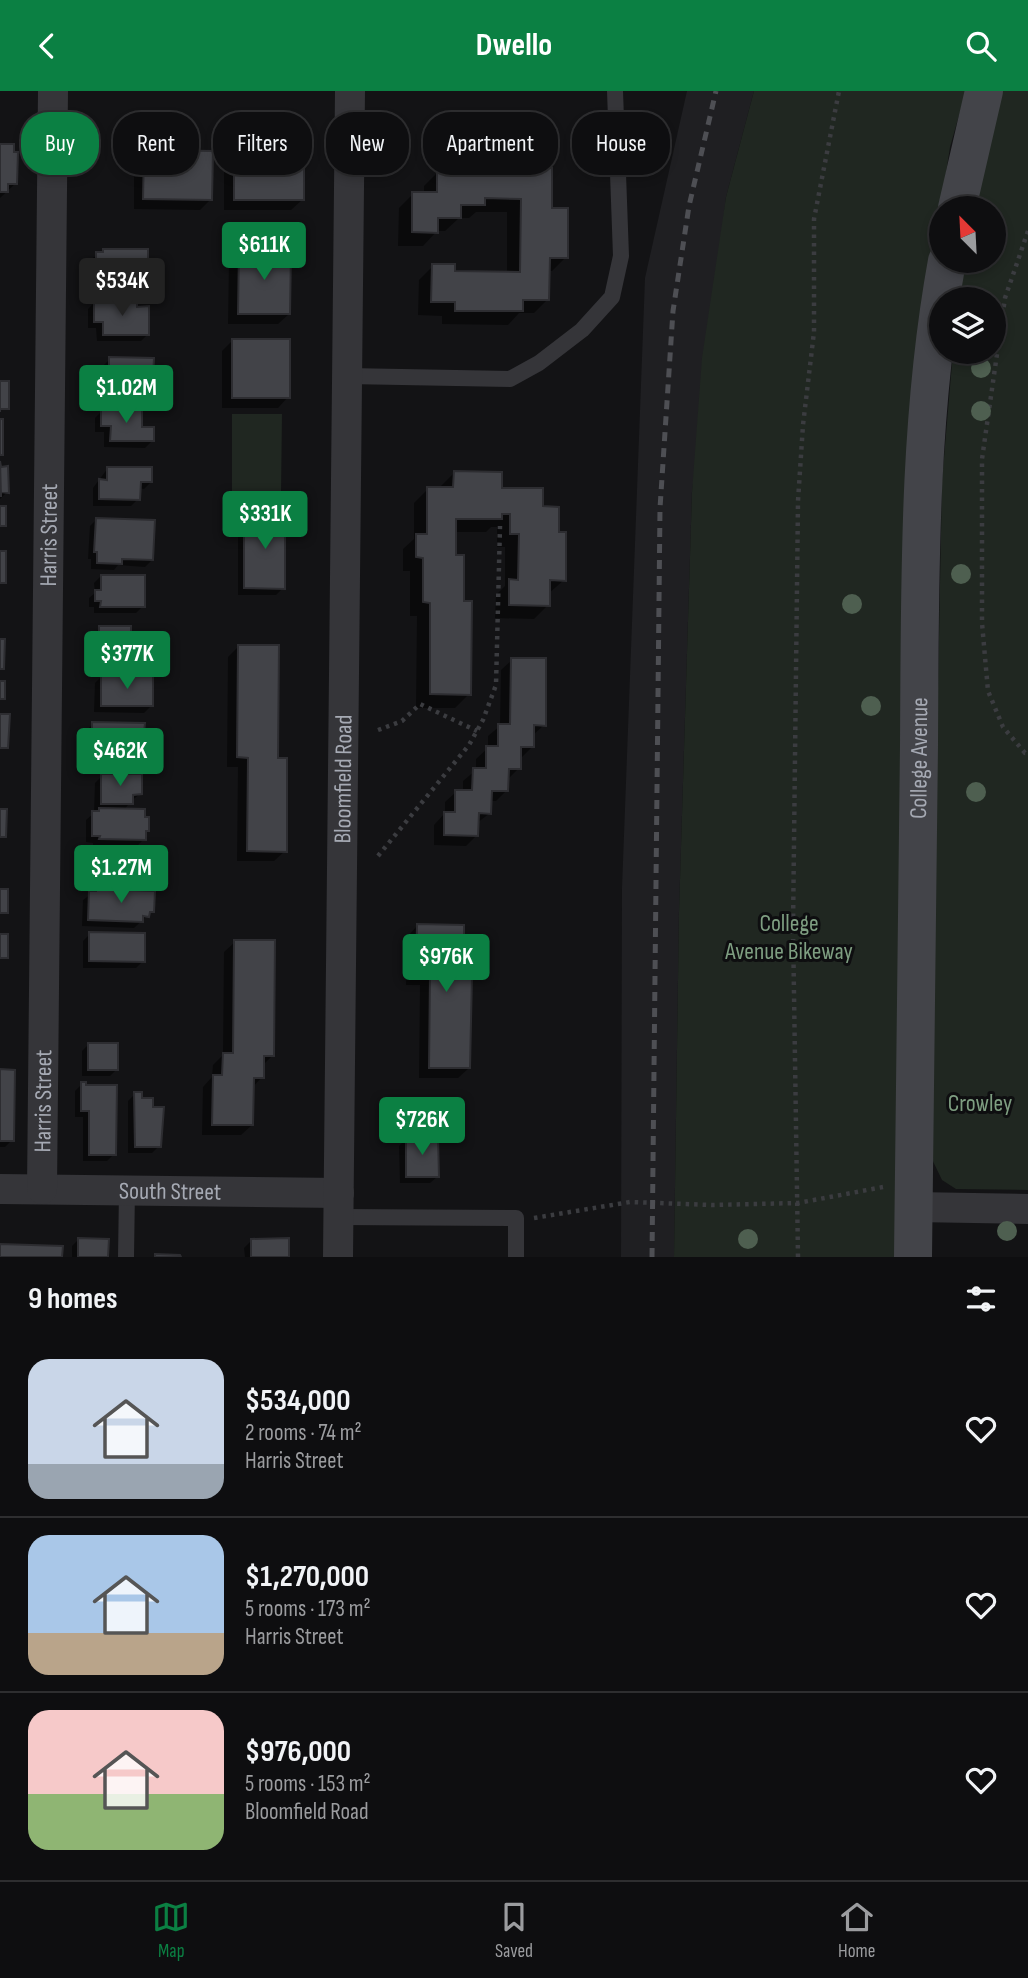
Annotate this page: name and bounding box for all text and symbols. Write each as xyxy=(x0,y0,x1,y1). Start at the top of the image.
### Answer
text: Dwello xyxy=(476,26,552,65)
icon: back xyxy=(28,27,66,65)
icon: search xyxy=(962,27,1000,65)
chip: Buy xyxy=(21,112,99,175)
chip: Rent xyxy=(113,112,199,175)
chip: Filters xyxy=(213,112,312,175)
chip: New xyxy=(326,112,409,175)
chip: Apartment xyxy=(423,112,558,175)
chip: House xyxy=(572,112,670,175)
north arrow xyxy=(929,196,1006,273)
map controls xyxy=(929,196,1006,364)
pin: $611K xyxy=(215,223,313,282)
text: $611K xyxy=(238,231,290,259)
pin: $534K xyxy=(73,259,171,318)
text: $534K xyxy=(95,267,149,295)
button: layers xyxy=(929,287,1006,364)
pin: $1.02M xyxy=(69,365,183,425)
text: $1.02M xyxy=(95,374,157,402)
street label: Harris Street xyxy=(34,483,64,587)
pin: $331K xyxy=(216,491,314,551)
text: $331K xyxy=(238,500,292,528)
pin: $377K xyxy=(78,631,176,691)
text: $377K xyxy=(100,640,154,668)
street label: College Avenue xyxy=(904,697,934,819)
street label: Bloomfield Road xyxy=(328,714,358,844)
pin: $462K xyxy=(71,729,169,788)
text: $462K xyxy=(93,737,147,765)
pin: $1.27M xyxy=(64,845,178,905)
text: $1.27M xyxy=(90,854,152,882)
park label: College Avenue Bikeway xyxy=(724,909,853,966)
pin: $976K xyxy=(397,935,495,994)
text: $976K xyxy=(419,943,473,971)
street label: Harris Street xyxy=(28,1049,58,1153)
park label: Crowley xyxy=(948,1089,1012,1118)
pin: $726K xyxy=(373,1097,471,1157)
text: $726K xyxy=(395,1106,449,1134)
street label: South Street xyxy=(119,1176,221,1206)
icon: filters xyxy=(962,1280,1000,1318)
text: 9 homes xyxy=(28,1281,118,1317)
text: $534,000 xyxy=(245,1383,350,1419)
icon: home xyxy=(84,1387,168,1471)
icon: heart xyxy=(962,1410,1000,1448)
text: 2 rooms · 74 m² xyxy=(245,1419,362,1447)
text: Harris Street xyxy=(245,1447,343,1475)
text: $1,270,000 xyxy=(245,1559,369,1595)
icon: home xyxy=(84,1563,168,1647)
icon: heart xyxy=(962,1586,1000,1624)
text: 5 rooms · 173 m² xyxy=(245,1595,371,1623)
text: Harris Street xyxy=(245,1623,343,1651)
text: $976,000 xyxy=(245,1734,351,1770)
icon: home xyxy=(84,1738,168,1822)
icon: heart xyxy=(962,1761,1000,1799)
text: 5 rooms · 153 m² xyxy=(245,1770,371,1798)
text: Bloomfield Road xyxy=(245,1798,369,1826)
tab: Map xyxy=(152,1898,190,1963)
tab: Saved xyxy=(495,1898,533,1963)
tab: Home xyxy=(838,1898,876,1963)

